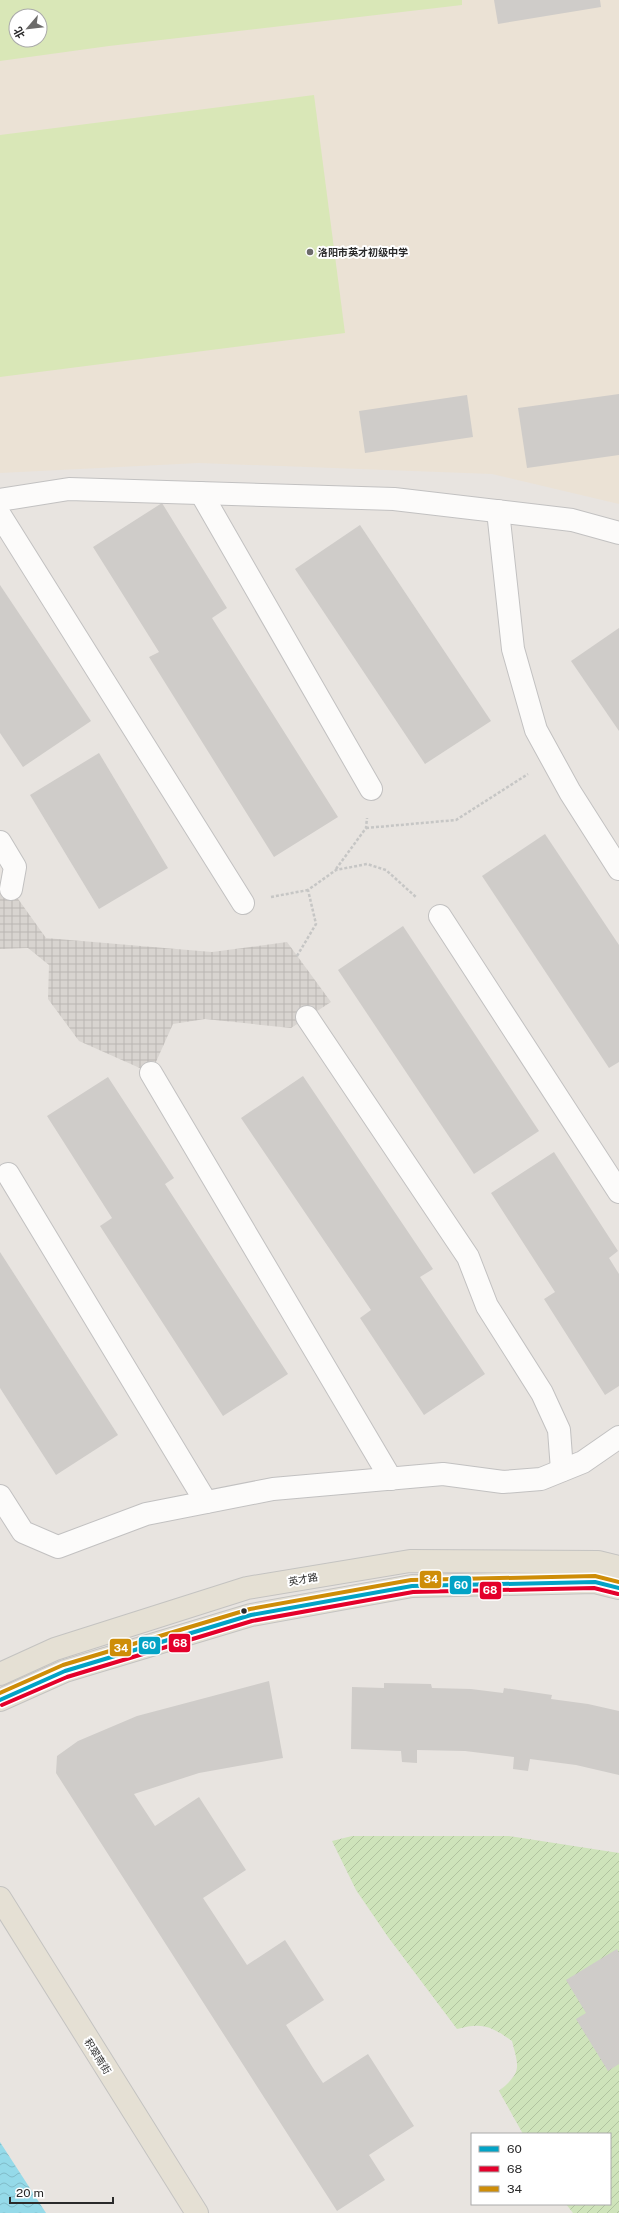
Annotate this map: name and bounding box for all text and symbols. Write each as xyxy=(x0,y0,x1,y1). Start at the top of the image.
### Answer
north arrow xyxy=(8,8,48,48)
text: 北 xyxy=(11,25,27,40)
place label: 洛阳市英才初级中学 xyxy=(318,246,408,258)
marker: 洛阳市英才初级中学 xyxy=(305,247,315,257)
street label: 英才路 xyxy=(287,1570,319,1588)
line badge: 34 xyxy=(419,1570,442,1589)
text: 34 xyxy=(424,1573,438,1585)
line badge: 60 xyxy=(449,1575,472,1595)
text: 60 xyxy=(454,1579,468,1591)
line badge: 68 xyxy=(479,1581,502,1600)
text: 68 xyxy=(483,1584,497,1596)
unlabelled marker xyxy=(239,1606,249,1616)
line badge: 68 xyxy=(168,1633,191,1653)
line badge: 60 xyxy=(138,1636,161,1655)
text: 68 xyxy=(173,1637,187,1649)
line badge: 34 xyxy=(109,1638,132,1657)
text: 60 xyxy=(142,1639,156,1651)
text: 34 xyxy=(114,1642,128,1654)
street label: 积翠南街 xyxy=(82,2036,114,2076)
legend xyxy=(471,2133,611,2205)
text: 60 xyxy=(507,2142,522,2156)
text: 68 xyxy=(507,2162,522,2176)
scale bar xyxy=(10,2179,113,2205)
text: 34 xyxy=(507,2182,523,2196)
text: 20 m xyxy=(16,2186,44,2200)

